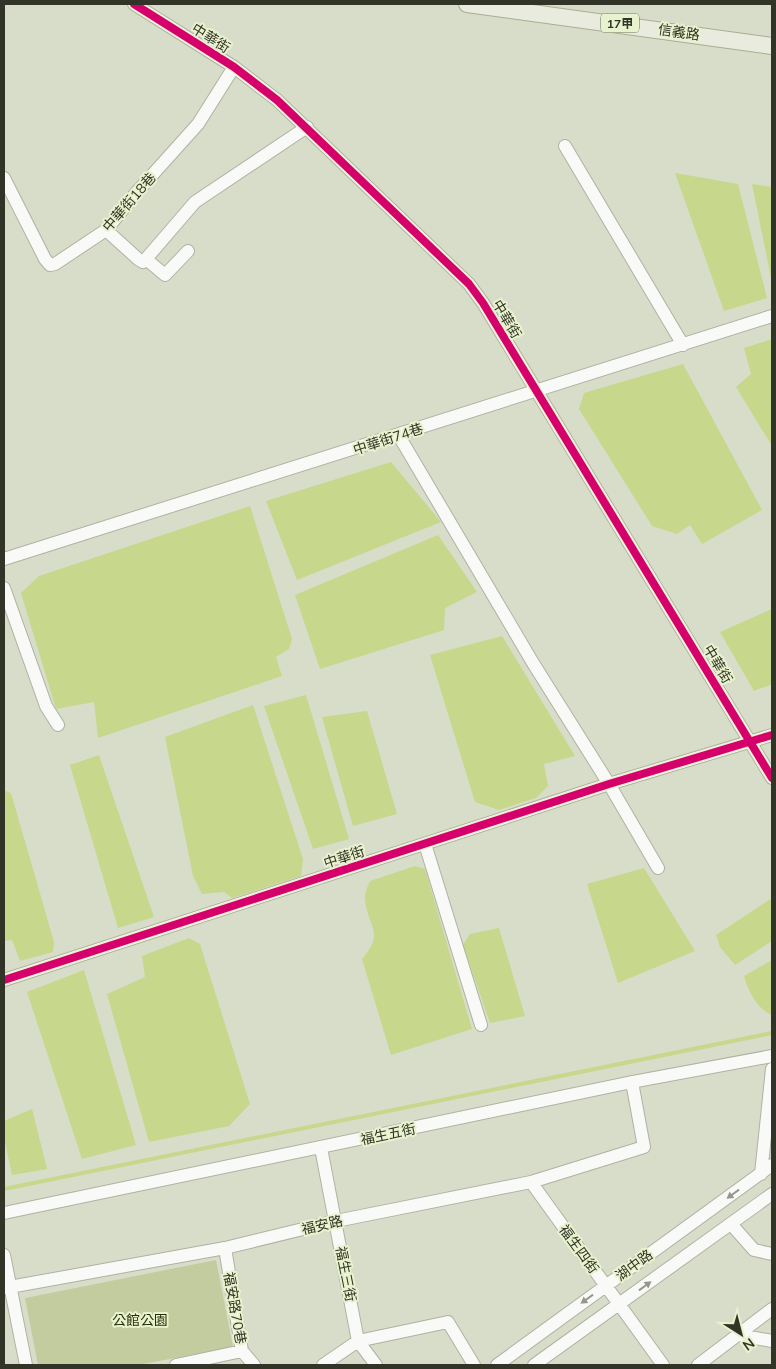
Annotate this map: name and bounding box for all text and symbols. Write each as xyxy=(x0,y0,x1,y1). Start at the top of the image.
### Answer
road number: 17甲 xyxy=(601,13,639,32)
street label: 中華街 xyxy=(188,19,234,57)
street label: 信義路 xyxy=(657,20,701,44)
street label: 中華街18巷 xyxy=(98,169,160,235)
street label: 中華街 xyxy=(488,296,526,342)
street label: 中華街74巷 xyxy=(351,419,425,459)
street label: 中華街 xyxy=(699,641,737,687)
street label: 中華街 xyxy=(321,842,367,872)
street label: 福生五街 xyxy=(359,1119,417,1149)
one-way arrow xyxy=(726,1189,740,1199)
street label: 福安路 xyxy=(300,1212,344,1238)
street label: 福生四街 xyxy=(555,1221,603,1277)
street label: 福生三街 xyxy=(332,1245,360,1303)
street label: 湖中路 xyxy=(612,1245,656,1285)
street label: 福安路70巷 xyxy=(220,1271,250,1345)
one-way arrow xyxy=(638,1280,651,1291)
one-way arrow xyxy=(580,1294,594,1304)
north arrow xyxy=(716,1309,766,1359)
park label: 公館公園 xyxy=(112,1311,168,1329)
text: N xyxy=(739,1334,758,1355)

